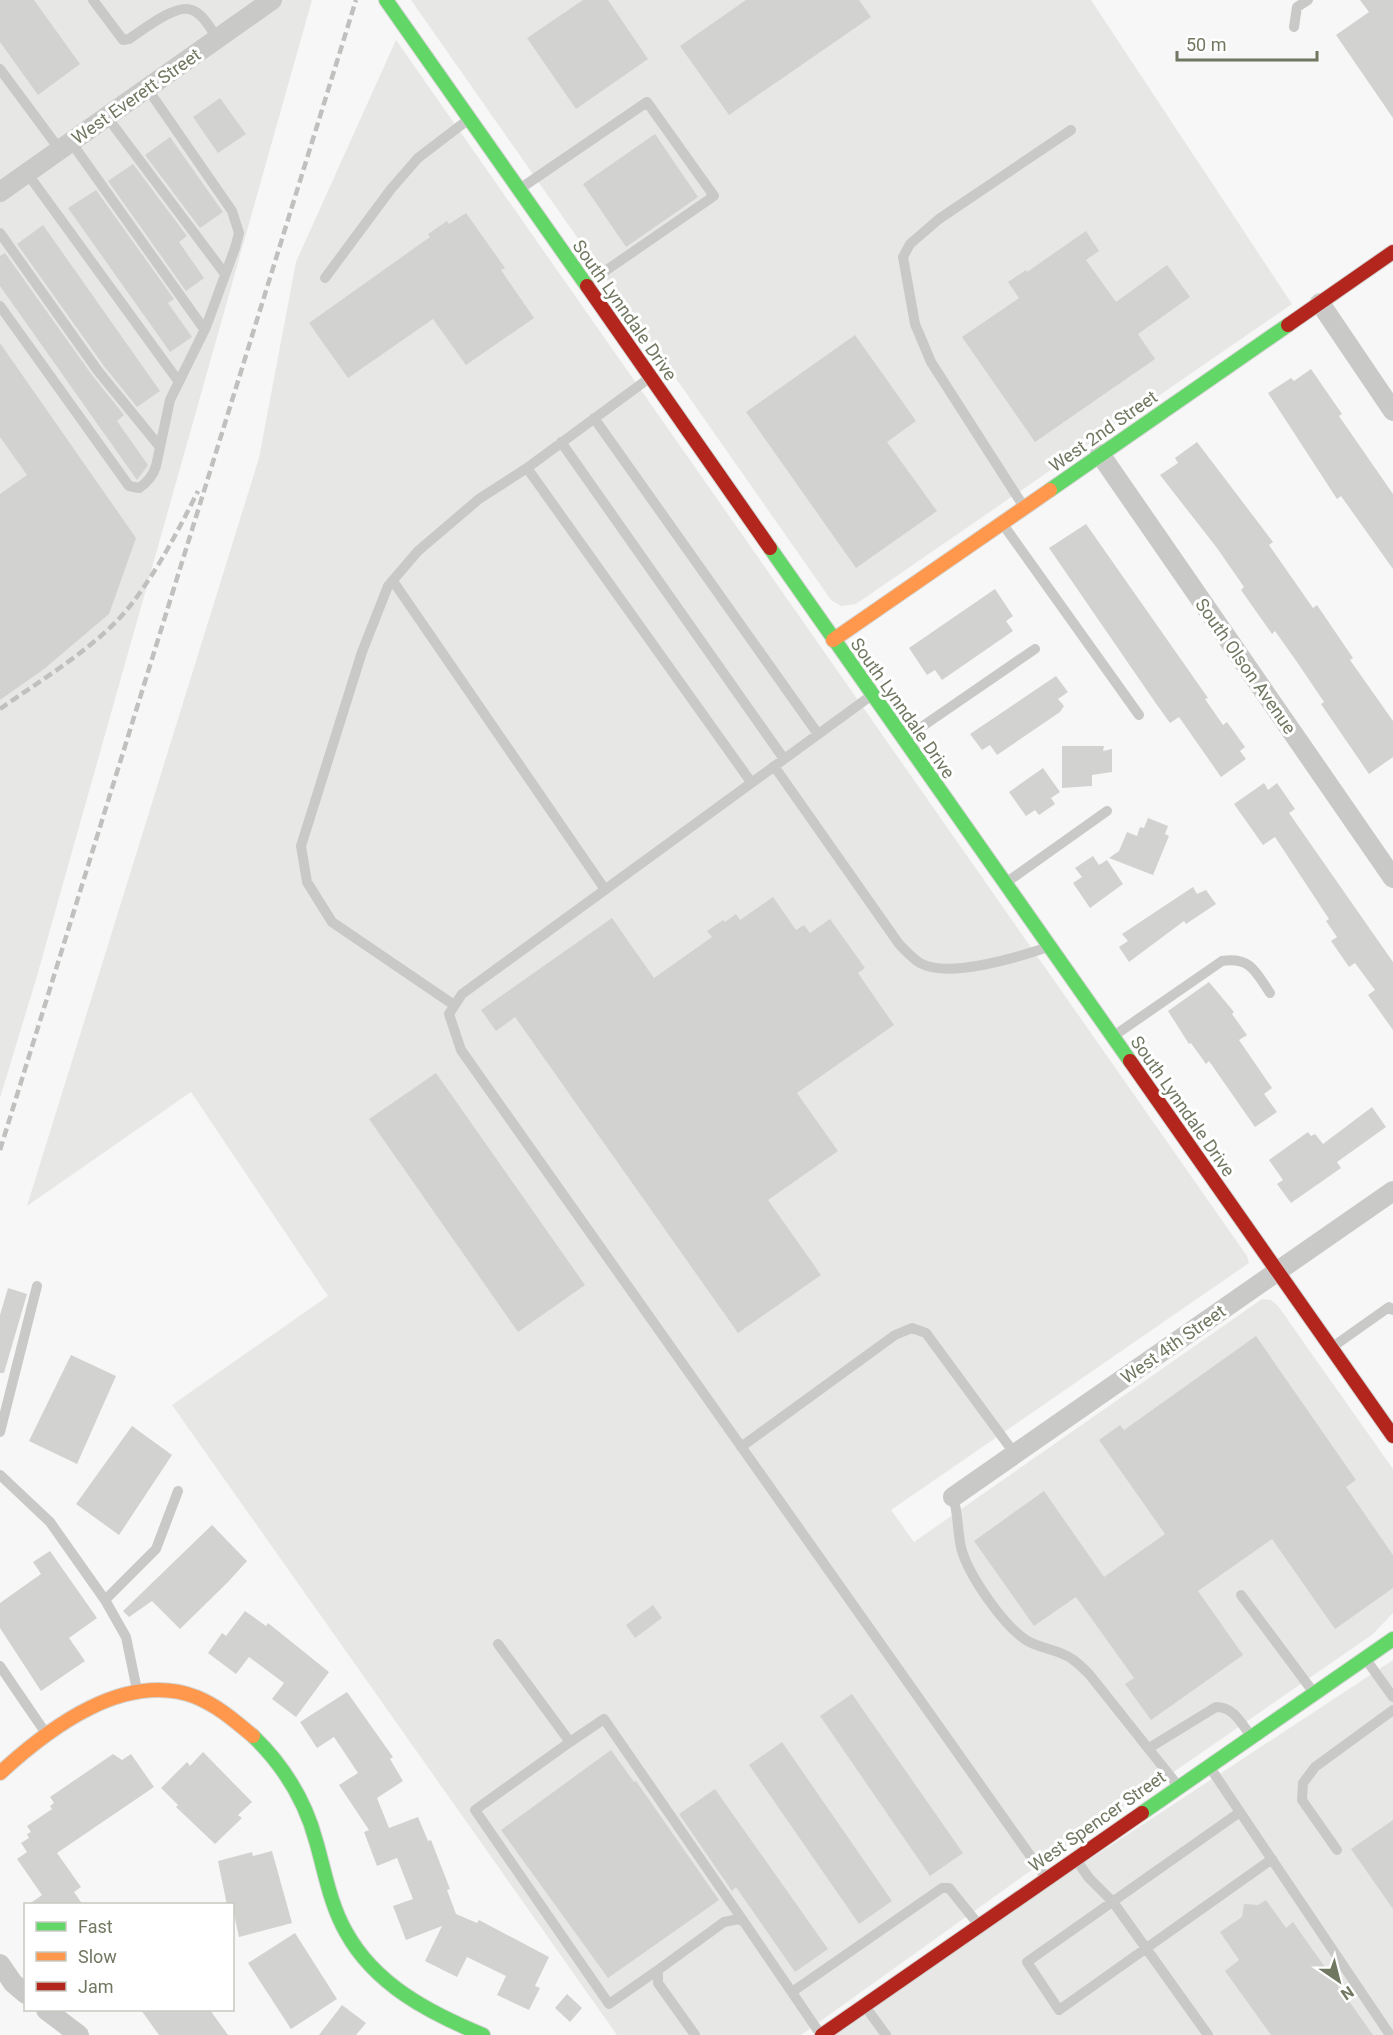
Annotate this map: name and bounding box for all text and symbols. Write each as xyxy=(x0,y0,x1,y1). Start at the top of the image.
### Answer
scale bar xyxy=(1177,24,1316,62)
text: 50 m xyxy=(1186,34,1226,55)
street label: West Everett Street xyxy=(68,44,204,148)
street label: South Lynndale Drive xyxy=(569,236,681,384)
street label: West 2nd Street xyxy=(1045,386,1161,476)
street label: South Olson Avenue xyxy=(1191,594,1301,738)
street label: South Lynndale Drive xyxy=(847,634,959,782)
street label: South Lynndale Drive xyxy=(1127,1032,1239,1180)
street label: West 4th Street xyxy=(1117,1300,1229,1388)
street label: West Spencer Street xyxy=(1025,1766,1170,1876)
legend xyxy=(24,1903,234,2011)
text: Fast xyxy=(78,1916,113,1937)
text: Slow xyxy=(78,1946,117,1967)
north arrow xyxy=(1309,1951,1369,2011)
text: Jam xyxy=(78,1976,114,1997)
text: N xyxy=(1337,1982,1357,2004)

